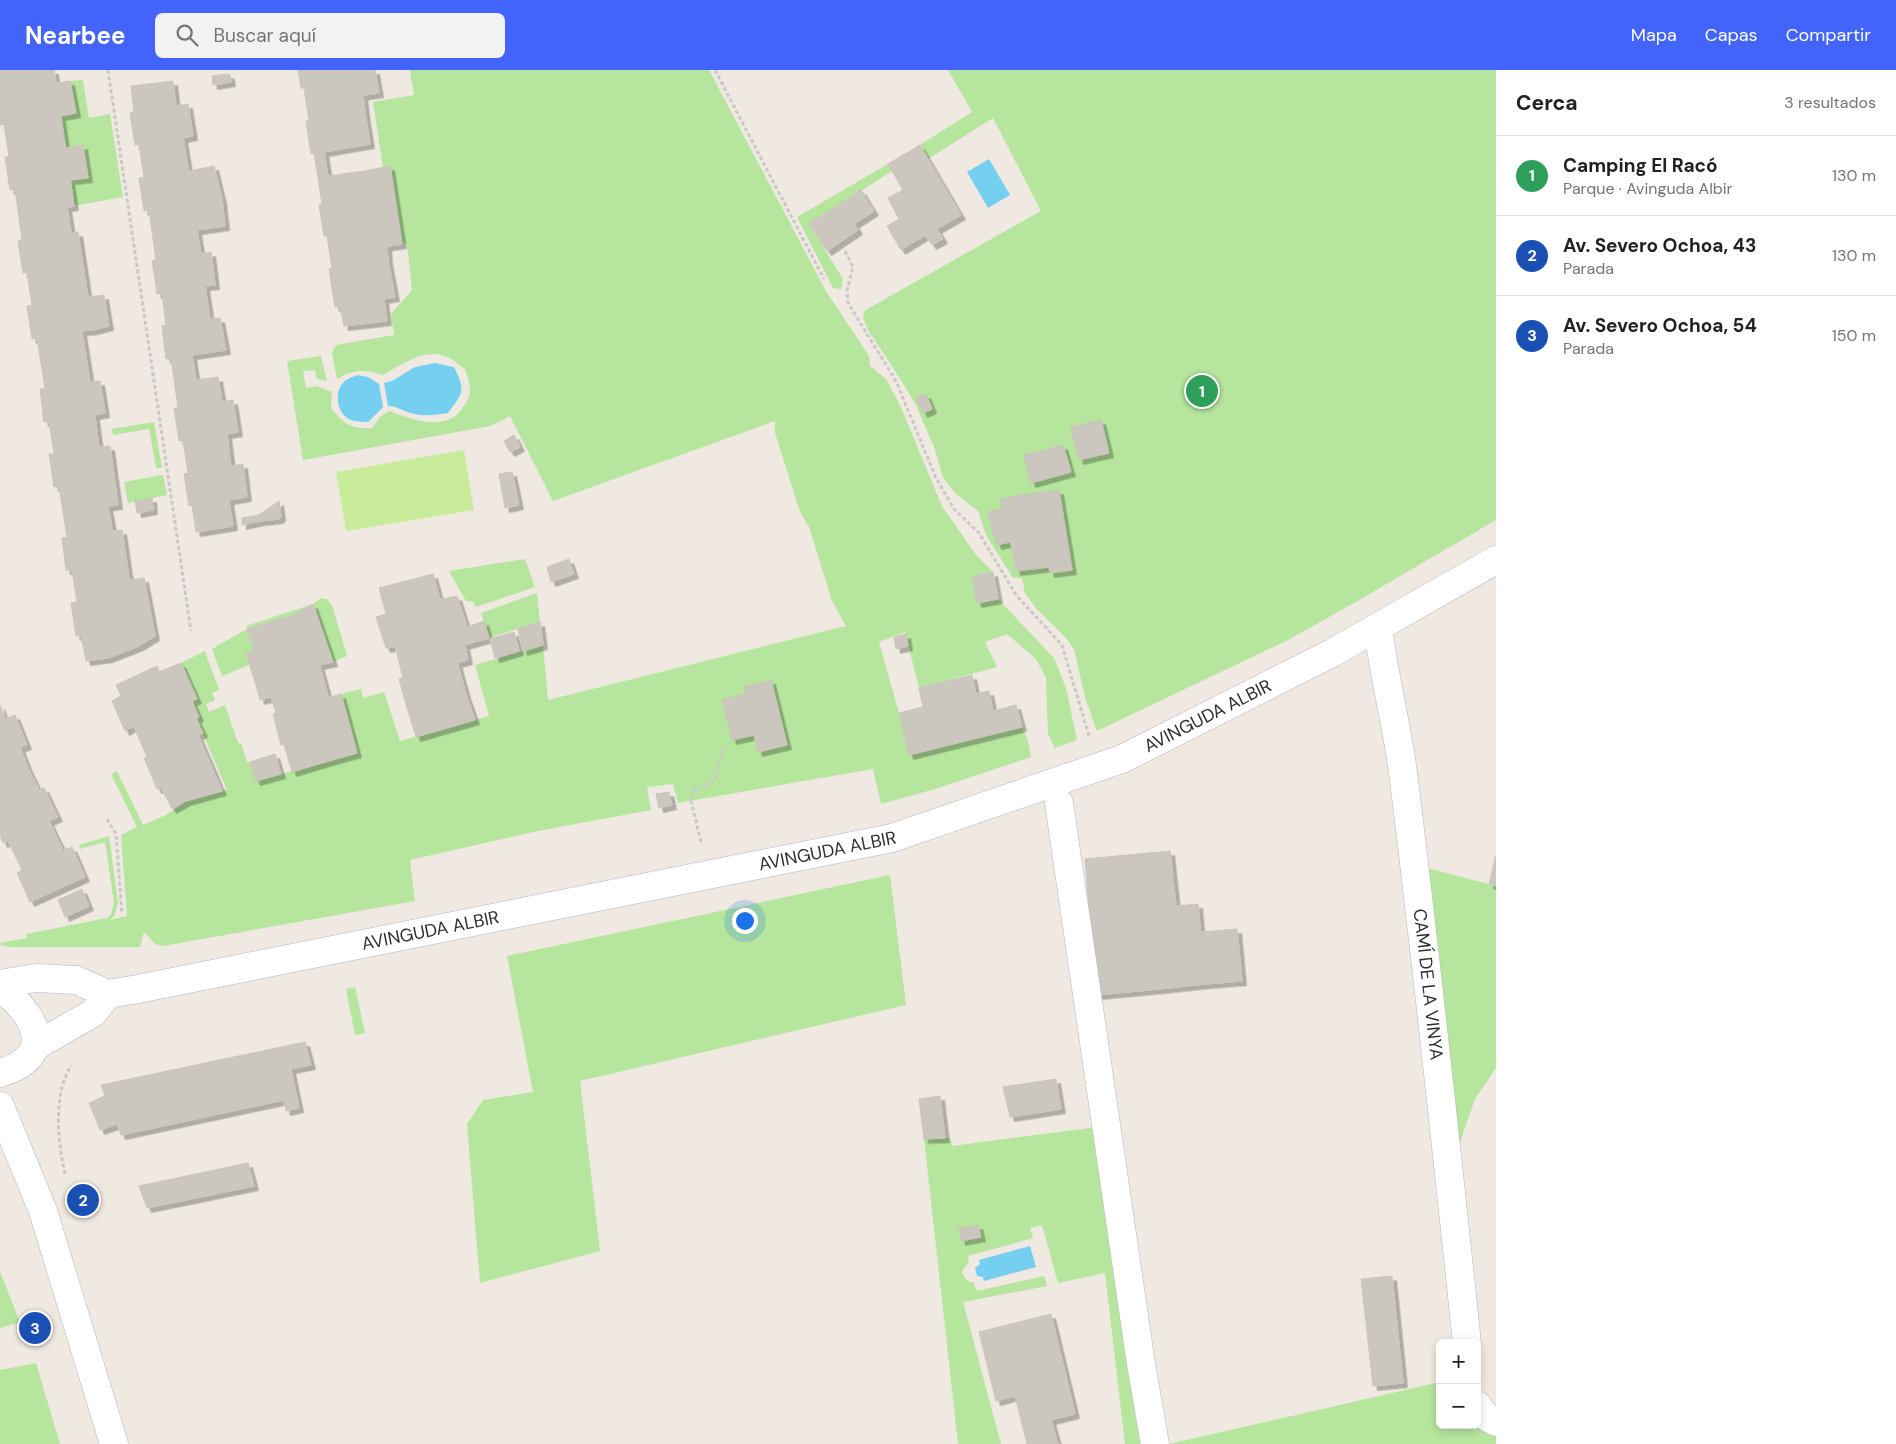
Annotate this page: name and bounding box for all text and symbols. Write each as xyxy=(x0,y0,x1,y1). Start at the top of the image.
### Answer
search box xyxy=(155,13,505,58)
text: Nearbee xyxy=(25,20,125,51)
icon: search xyxy=(173,21,201,49)
text: Buscar aquí xyxy=(213,23,316,48)
text: Mapa xyxy=(1631,23,1677,47)
text: Capas xyxy=(1705,23,1758,47)
text: Compartir xyxy=(1786,23,1871,47)
text: Cerca xyxy=(1516,89,1578,117)
text: 3 resultados xyxy=(1784,92,1876,113)
text: Camping El Racó xyxy=(1563,153,1718,178)
text: 1 xyxy=(1529,165,1535,186)
text: 130 m xyxy=(1832,165,1876,186)
text: Parque · Avinguda Albir xyxy=(1563,178,1733,199)
text: Av. Severo Ochoa, 43 xyxy=(1563,233,1756,258)
text: 2 xyxy=(1527,245,1537,266)
text: 130 m xyxy=(1832,245,1876,266)
text: Parada xyxy=(1563,258,1614,279)
text: Av. Severo Ochoa, 54 xyxy=(1563,313,1757,338)
text: 3 xyxy=(1527,325,1537,346)
text: 150 m xyxy=(1832,325,1876,346)
text: Parada xyxy=(1563,338,1614,359)
pin: 1 xyxy=(1186,372,1218,410)
street label: AVINGUDA ALBIR xyxy=(1140,674,1275,758)
street label: AVINGUDA ALBIR xyxy=(756,825,898,876)
street label: AVINGUDA ALBIR xyxy=(359,905,501,956)
street label: CAMÍ DE LA VINYA xyxy=(1408,907,1449,1061)
your location xyxy=(732,908,758,934)
pin: 2 xyxy=(67,1181,99,1219)
pin: 3 xyxy=(19,1309,51,1347)
map controls xyxy=(1436,1339,1481,1429)
button: + xyxy=(1436,1339,1481,1384)
button: − xyxy=(1436,1384,1481,1429)

